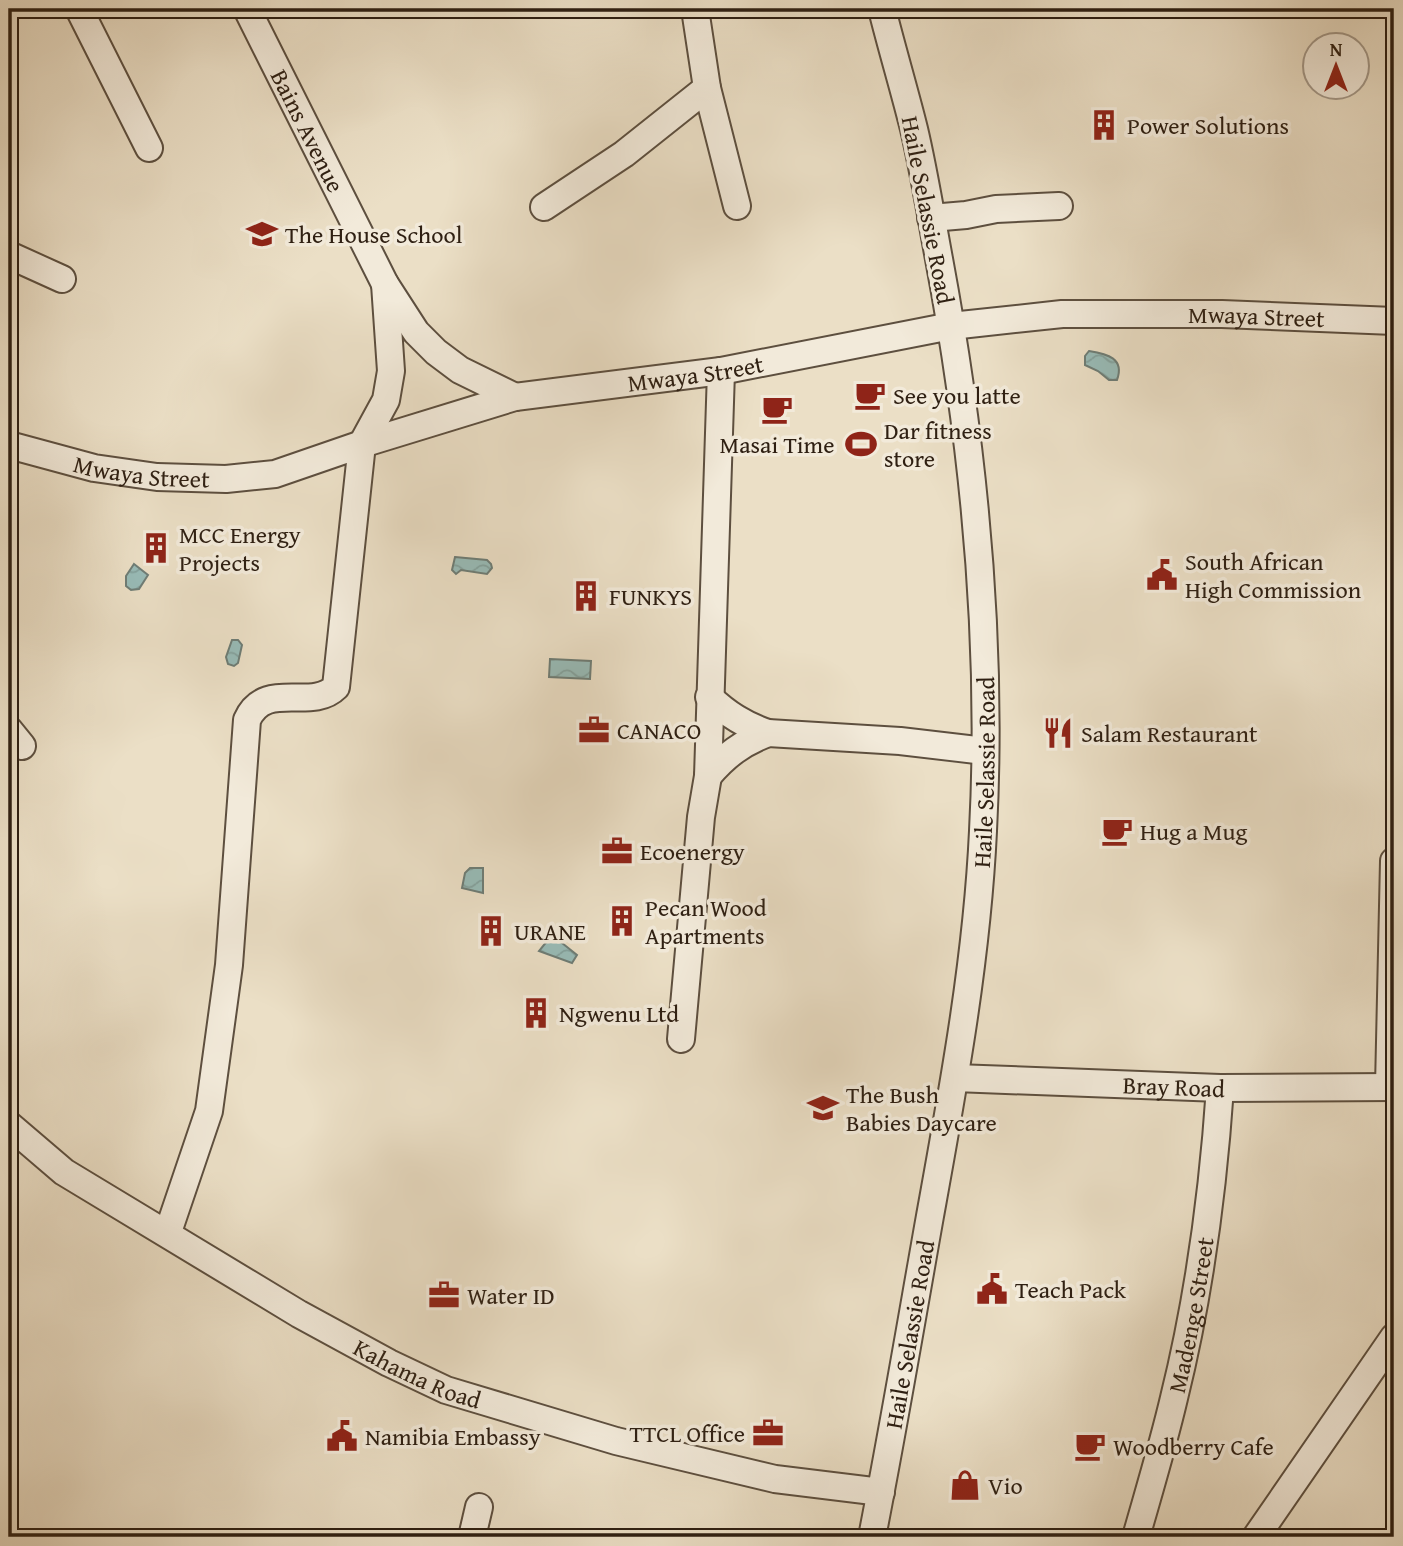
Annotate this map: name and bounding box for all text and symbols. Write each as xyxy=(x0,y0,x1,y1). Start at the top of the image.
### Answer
north arrow xyxy=(1302,32,1372,102)
text: N xyxy=(1330,35,1343,63)
street label: Bains Avenue xyxy=(262,63,354,198)
building icon: Power Solutions xyxy=(1087,108,1121,142)
place label: Power Solutions xyxy=(1127,108,1289,143)
street label: Haile Selassie Road xyxy=(893,113,963,307)
school or university icon: The House School xyxy=(245,217,279,251)
place label: The House School xyxy=(285,217,463,252)
street label: Mwaya Street xyxy=(1188,297,1326,336)
street label: Mwaya Street xyxy=(625,346,767,400)
cafe icon: See you latte xyxy=(853,378,887,412)
place label: See you latte xyxy=(893,378,1021,413)
cafe icon: Masai Time xyxy=(760,392,794,426)
place label: Dar fitness store xyxy=(884,413,992,476)
place label: Masai Time xyxy=(720,427,834,462)
sports icon: Dar fitness store xyxy=(844,427,878,461)
street label: Mwaya Street xyxy=(70,446,211,496)
place label: MCC Energy Projects xyxy=(179,517,301,580)
building icon: MCC Energy Projects xyxy=(139,531,173,565)
place label: South African High Commission xyxy=(1185,544,1362,607)
public building icon: South African High Commission xyxy=(1145,558,1179,592)
building icon: FUNKYS xyxy=(569,579,603,613)
place label: FUNKYS xyxy=(609,579,692,614)
street label: Haile Selassie Road xyxy=(963,676,1003,869)
office icon: CANACO xyxy=(577,713,611,747)
place label: CANACO xyxy=(617,713,701,748)
restaurant icon: Salam Restaurant xyxy=(1041,716,1075,750)
place label: Salam Restaurant xyxy=(1081,716,1258,751)
cafe icon: Hug a Mug xyxy=(1100,814,1134,848)
place label: Hug a Mug xyxy=(1140,814,1247,849)
office icon: Ecoenergy xyxy=(600,834,634,868)
place label: Ecoenergy xyxy=(640,834,745,869)
place label: Pecan Wood Apartments xyxy=(645,890,767,953)
building icon: Pecan Wood Apartments xyxy=(605,904,639,938)
building icon: URANE xyxy=(474,914,508,948)
place label: URANE xyxy=(514,914,586,949)
building icon: Ngwenu Ltd xyxy=(519,996,553,1030)
place label: Ngwenu Ltd xyxy=(559,996,679,1031)
street label: Bray Road xyxy=(1122,1067,1226,1106)
place label: The Bush Babies Daycare xyxy=(846,1077,997,1140)
school or university icon: The Bush Babies Daycare xyxy=(806,1091,840,1125)
street label: Madenge Street xyxy=(1158,1234,1222,1396)
street label: Haile Selassie Road xyxy=(875,1237,943,1432)
public building icon: Teach Pack xyxy=(975,1272,1009,1306)
place label: Teach Pack xyxy=(1015,1272,1127,1307)
office icon: Water ID xyxy=(427,1278,461,1312)
place label: Water ID xyxy=(467,1278,555,1313)
street label: Kahama Road xyxy=(347,1330,486,1417)
place label: TTCL Office xyxy=(629,1416,745,1451)
office icon: TTCL Office xyxy=(751,1416,785,1450)
public building icon: Namibia Embassy xyxy=(325,1419,359,1453)
place label: Namibia Embassy xyxy=(365,1419,541,1454)
cafe icon: Woodberry Cafe xyxy=(1073,1429,1107,1463)
place label: Woodberry Cafe xyxy=(1113,1429,1274,1464)
shop icon: Vio xyxy=(948,1468,982,1502)
place label: Vio xyxy=(988,1468,1023,1503)

